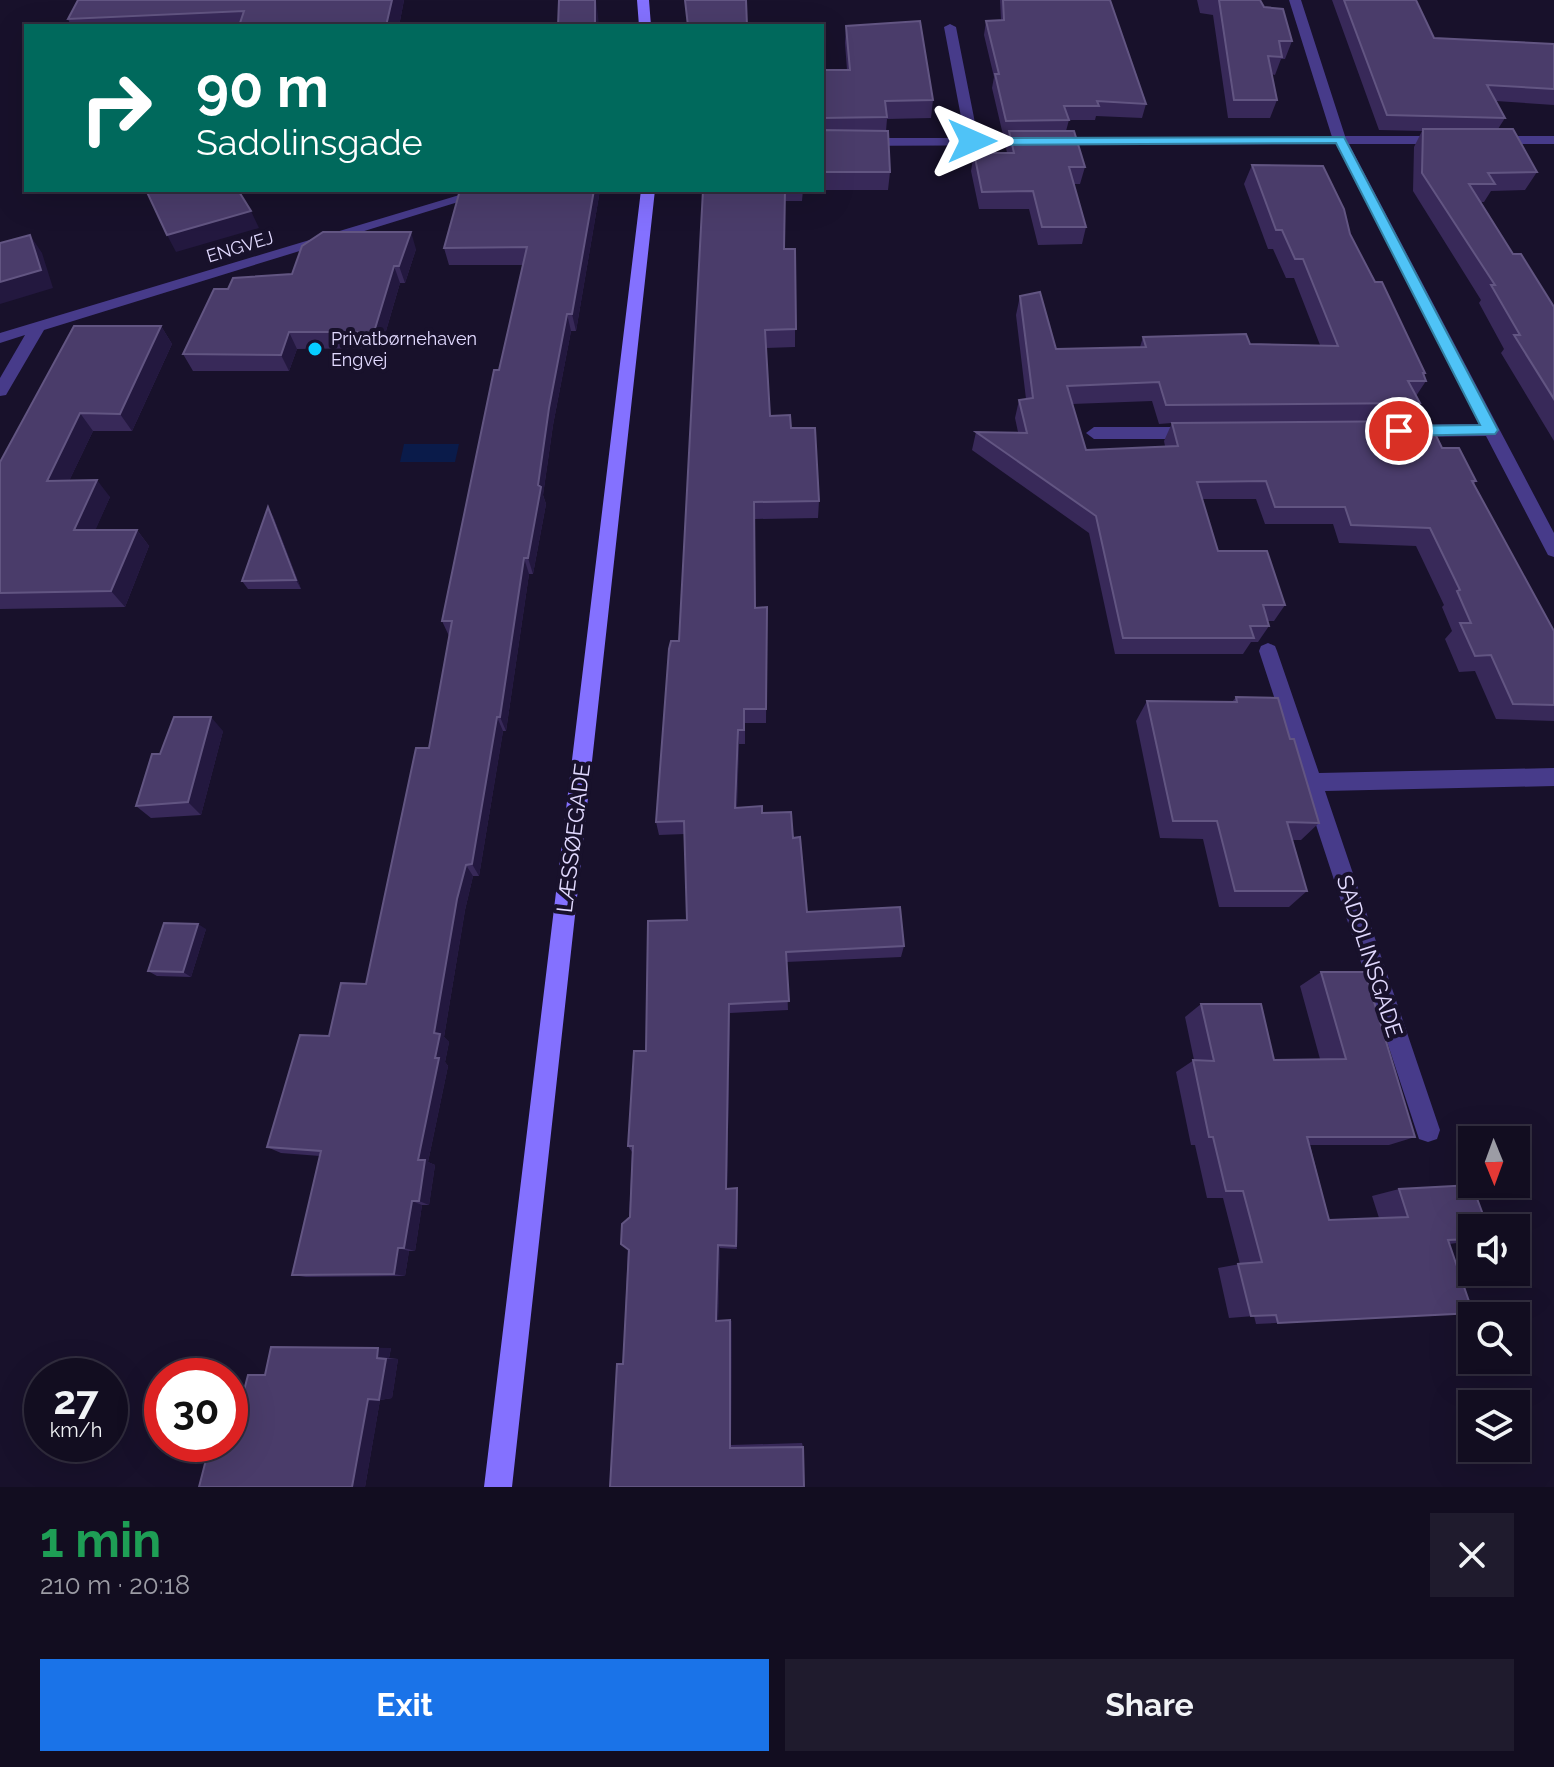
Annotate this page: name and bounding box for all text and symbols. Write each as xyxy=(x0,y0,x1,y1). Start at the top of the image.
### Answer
text: 90 m xyxy=(196,54,329,120)
icon: right xyxy=(64,56,168,160)
position arrow xyxy=(930,99,1014,183)
text: Sadolinsgade xyxy=(196,121,423,163)
street label: ENGVEJ xyxy=(204,226,276,267)
place label: Privatbørnehaven Engvej xyxy=(331,328,477,370)
marker: Privatbørnehaven Engvej xyxy=(306,340,324,358)
pin xyxy=(1365,397,1433,465)
icon: arrive xyxy=(1377,409,1421,453)
street label: LÆSSØEGADE xyxy=(551,762,595,914)
street label: SADOLINSGADE xyxy=(1332,872,1408,1040)
north arrow xyxy=(1458,1126,1530,1198)
map controls xyxy=(1458,1126,1530,1462)
button: sound xyxy=(1458,1214,1530,1286)
button: search xyxy=(1458,1302,1530,1374)
speed limit sign: 30 xyxy=(144,1358,248,1462)
text: 27 xyxy=(53,1376,98,1423)
button: layers xyxy=(1458,1390,1530,1462)
text: km/h xyxy=(50,1418,102,1442)
text: 1 min xyxy=(40,1512,161,1568)
button: close xyxy=(1430,1513,1514,1597)
text: 210 m · 20:18 xyxy=(40,1570,190,1600)
button: Exit xyxy=(40,1659,769,1751)
button: Share xyxy=(785,1659,1514,1751)

